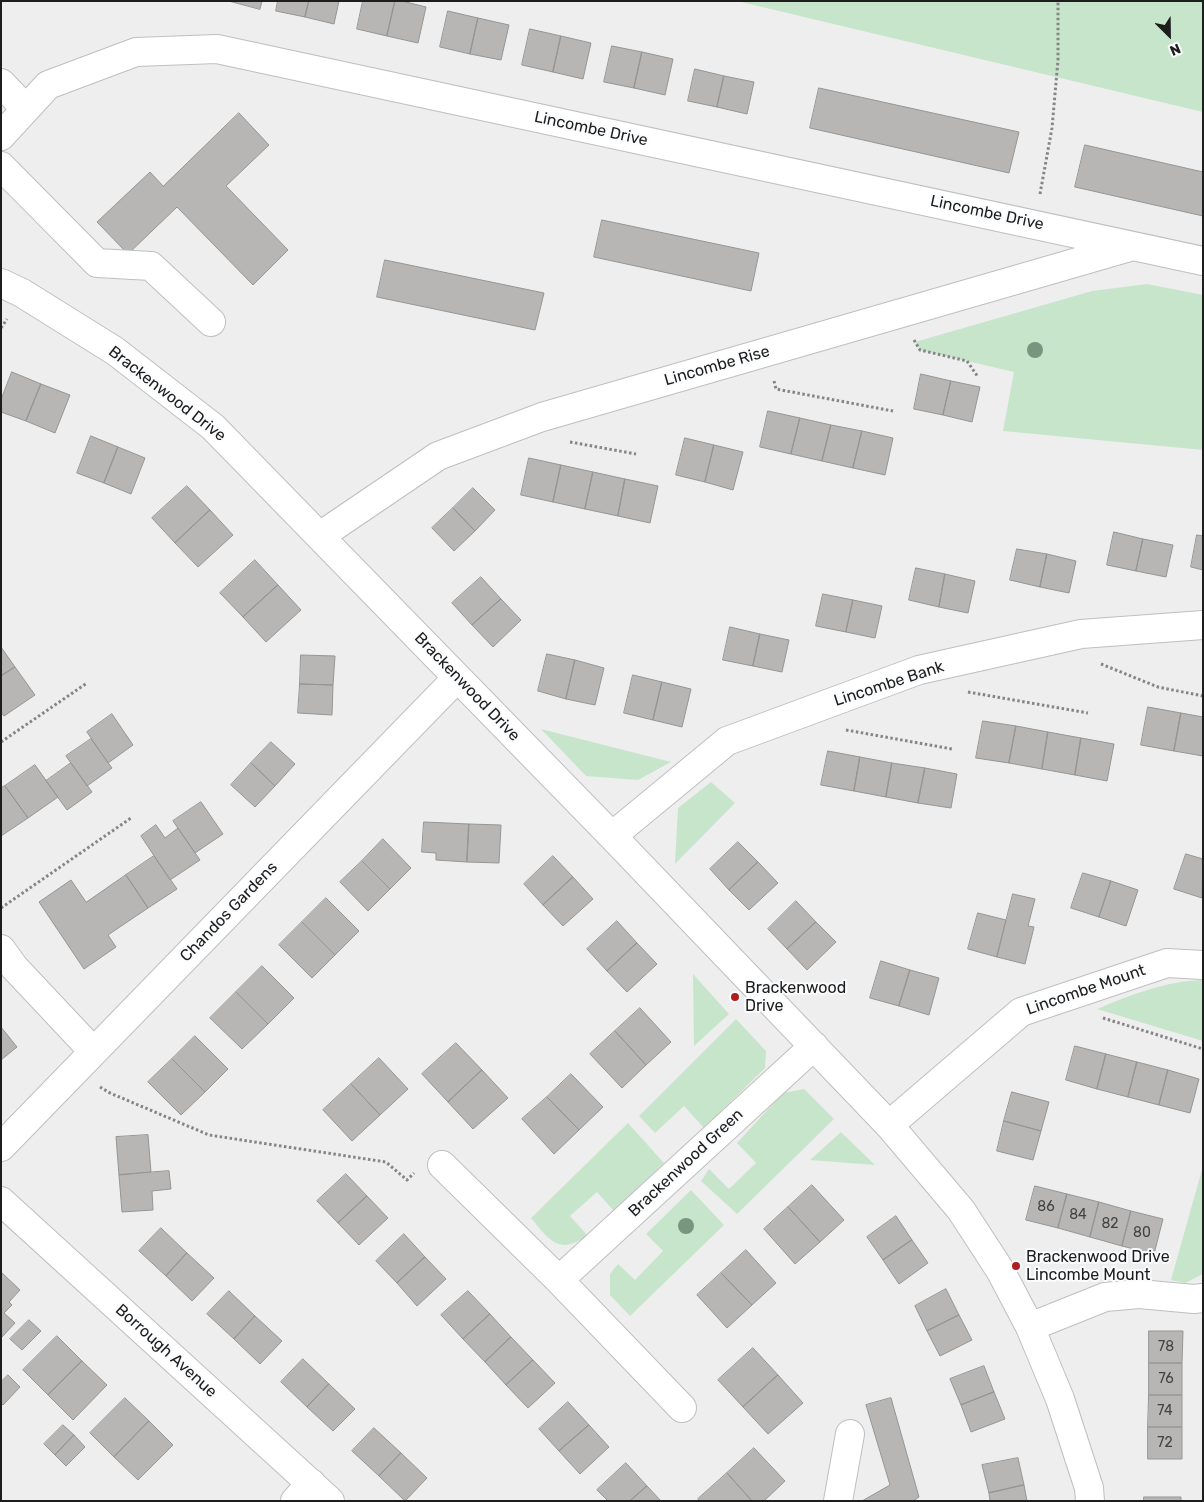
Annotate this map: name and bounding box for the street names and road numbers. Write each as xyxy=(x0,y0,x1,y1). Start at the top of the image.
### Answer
street label: Lincombe Drive xyxy=(532,108,650,150)
street label: Lincombe Drive xyxy=(928,192,1046,234)
street label: Brackenwood Drive xyxy=(104,342,230,446)
street label: Lincombe Rise xyxy=(662,342,772,390)
street label: Brackenwood Drive xyxy=(410,629,524,745)
street label: Lincombe Bank xyxy=(831,657,947,711)
street label: Chandos Gardens xyxy=(176,858,282,966)
street label: Lincombe Mount xyxy=(1024,961,1148,1019)
street label: Brackenwood Green xyxy=(625,1105,747,1221)
street label: Borrough Avenue xyxy=(111,1300,221,1402)

